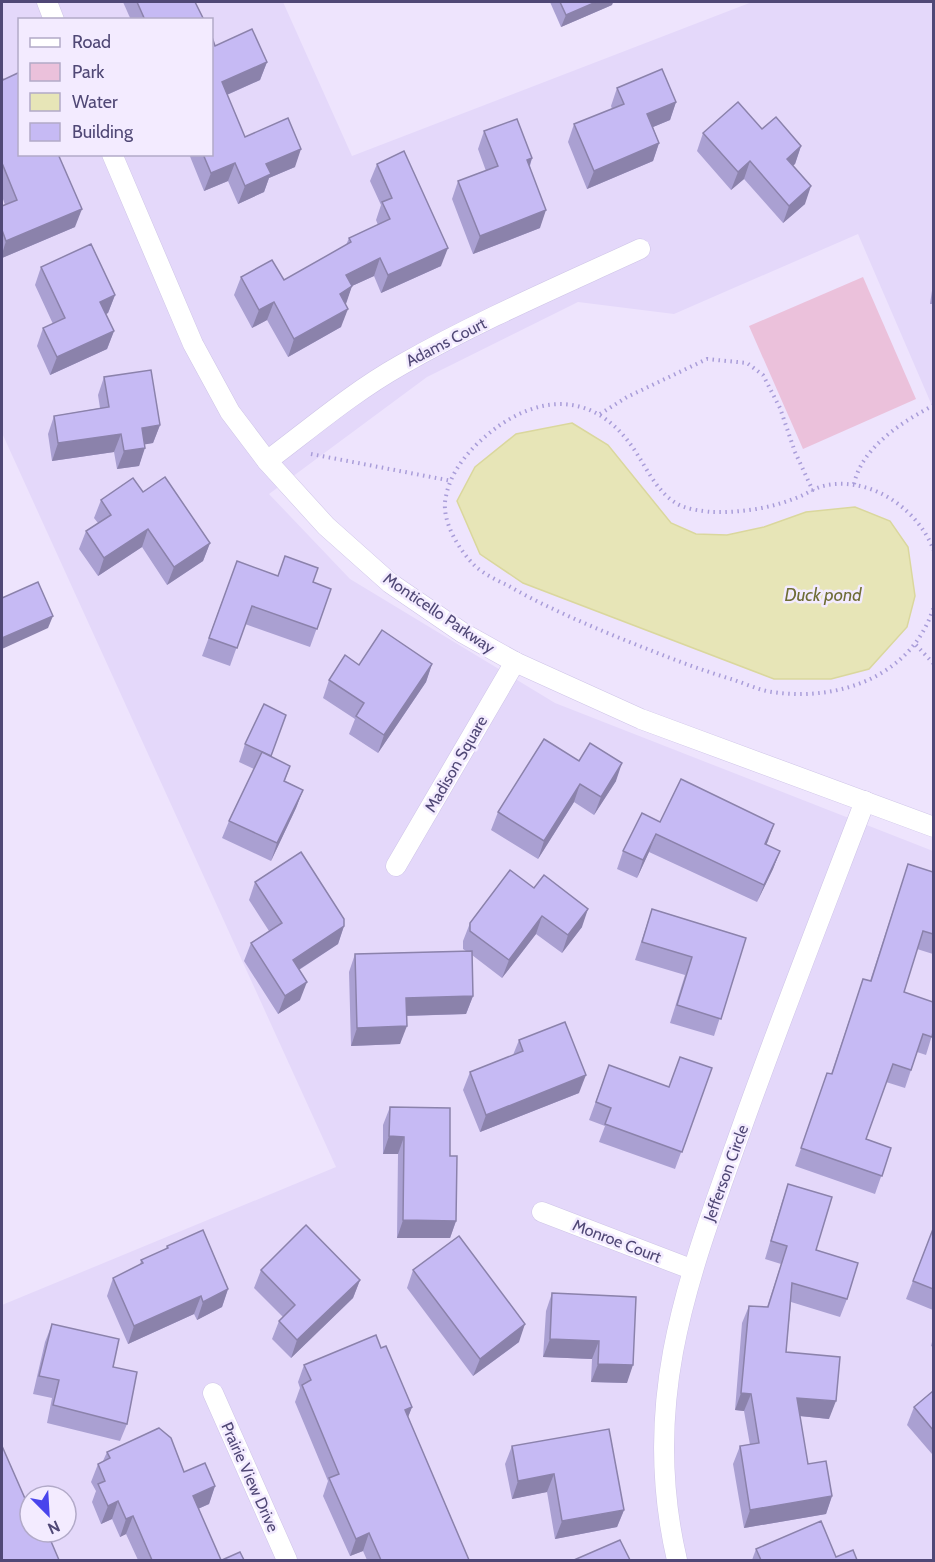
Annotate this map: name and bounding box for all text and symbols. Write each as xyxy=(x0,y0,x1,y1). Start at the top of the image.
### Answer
legend xyxy=(18,18,213,156)
text: Road xyxy=(72,31,111,53)
text: Park xyxy=(72,61,105,83)
text: Water xyxy=(72,91,118,113)
text: Building xyxy=(72,121,134,143)
street label: Adams Court xyxy=(403,313,490,370)
street label: Monticello Parkway xyxy=(380,569,498,657)
water label: Duck pond xyxy=(784,584,862,606)
street label: Madison Square xyxy=(421,712,491,816)
street label: Jefferson Circle xyxy=(699,1122,752,1225)
street label: Monroe Court xyxy=(570,1215,664,1267)
street label: Prairie View Drive xyxy=(217,1419,283,1535)
north arrow xyxy=(18,1484,78,1544)
text: N xyxy=(45,1516,63,1538)

